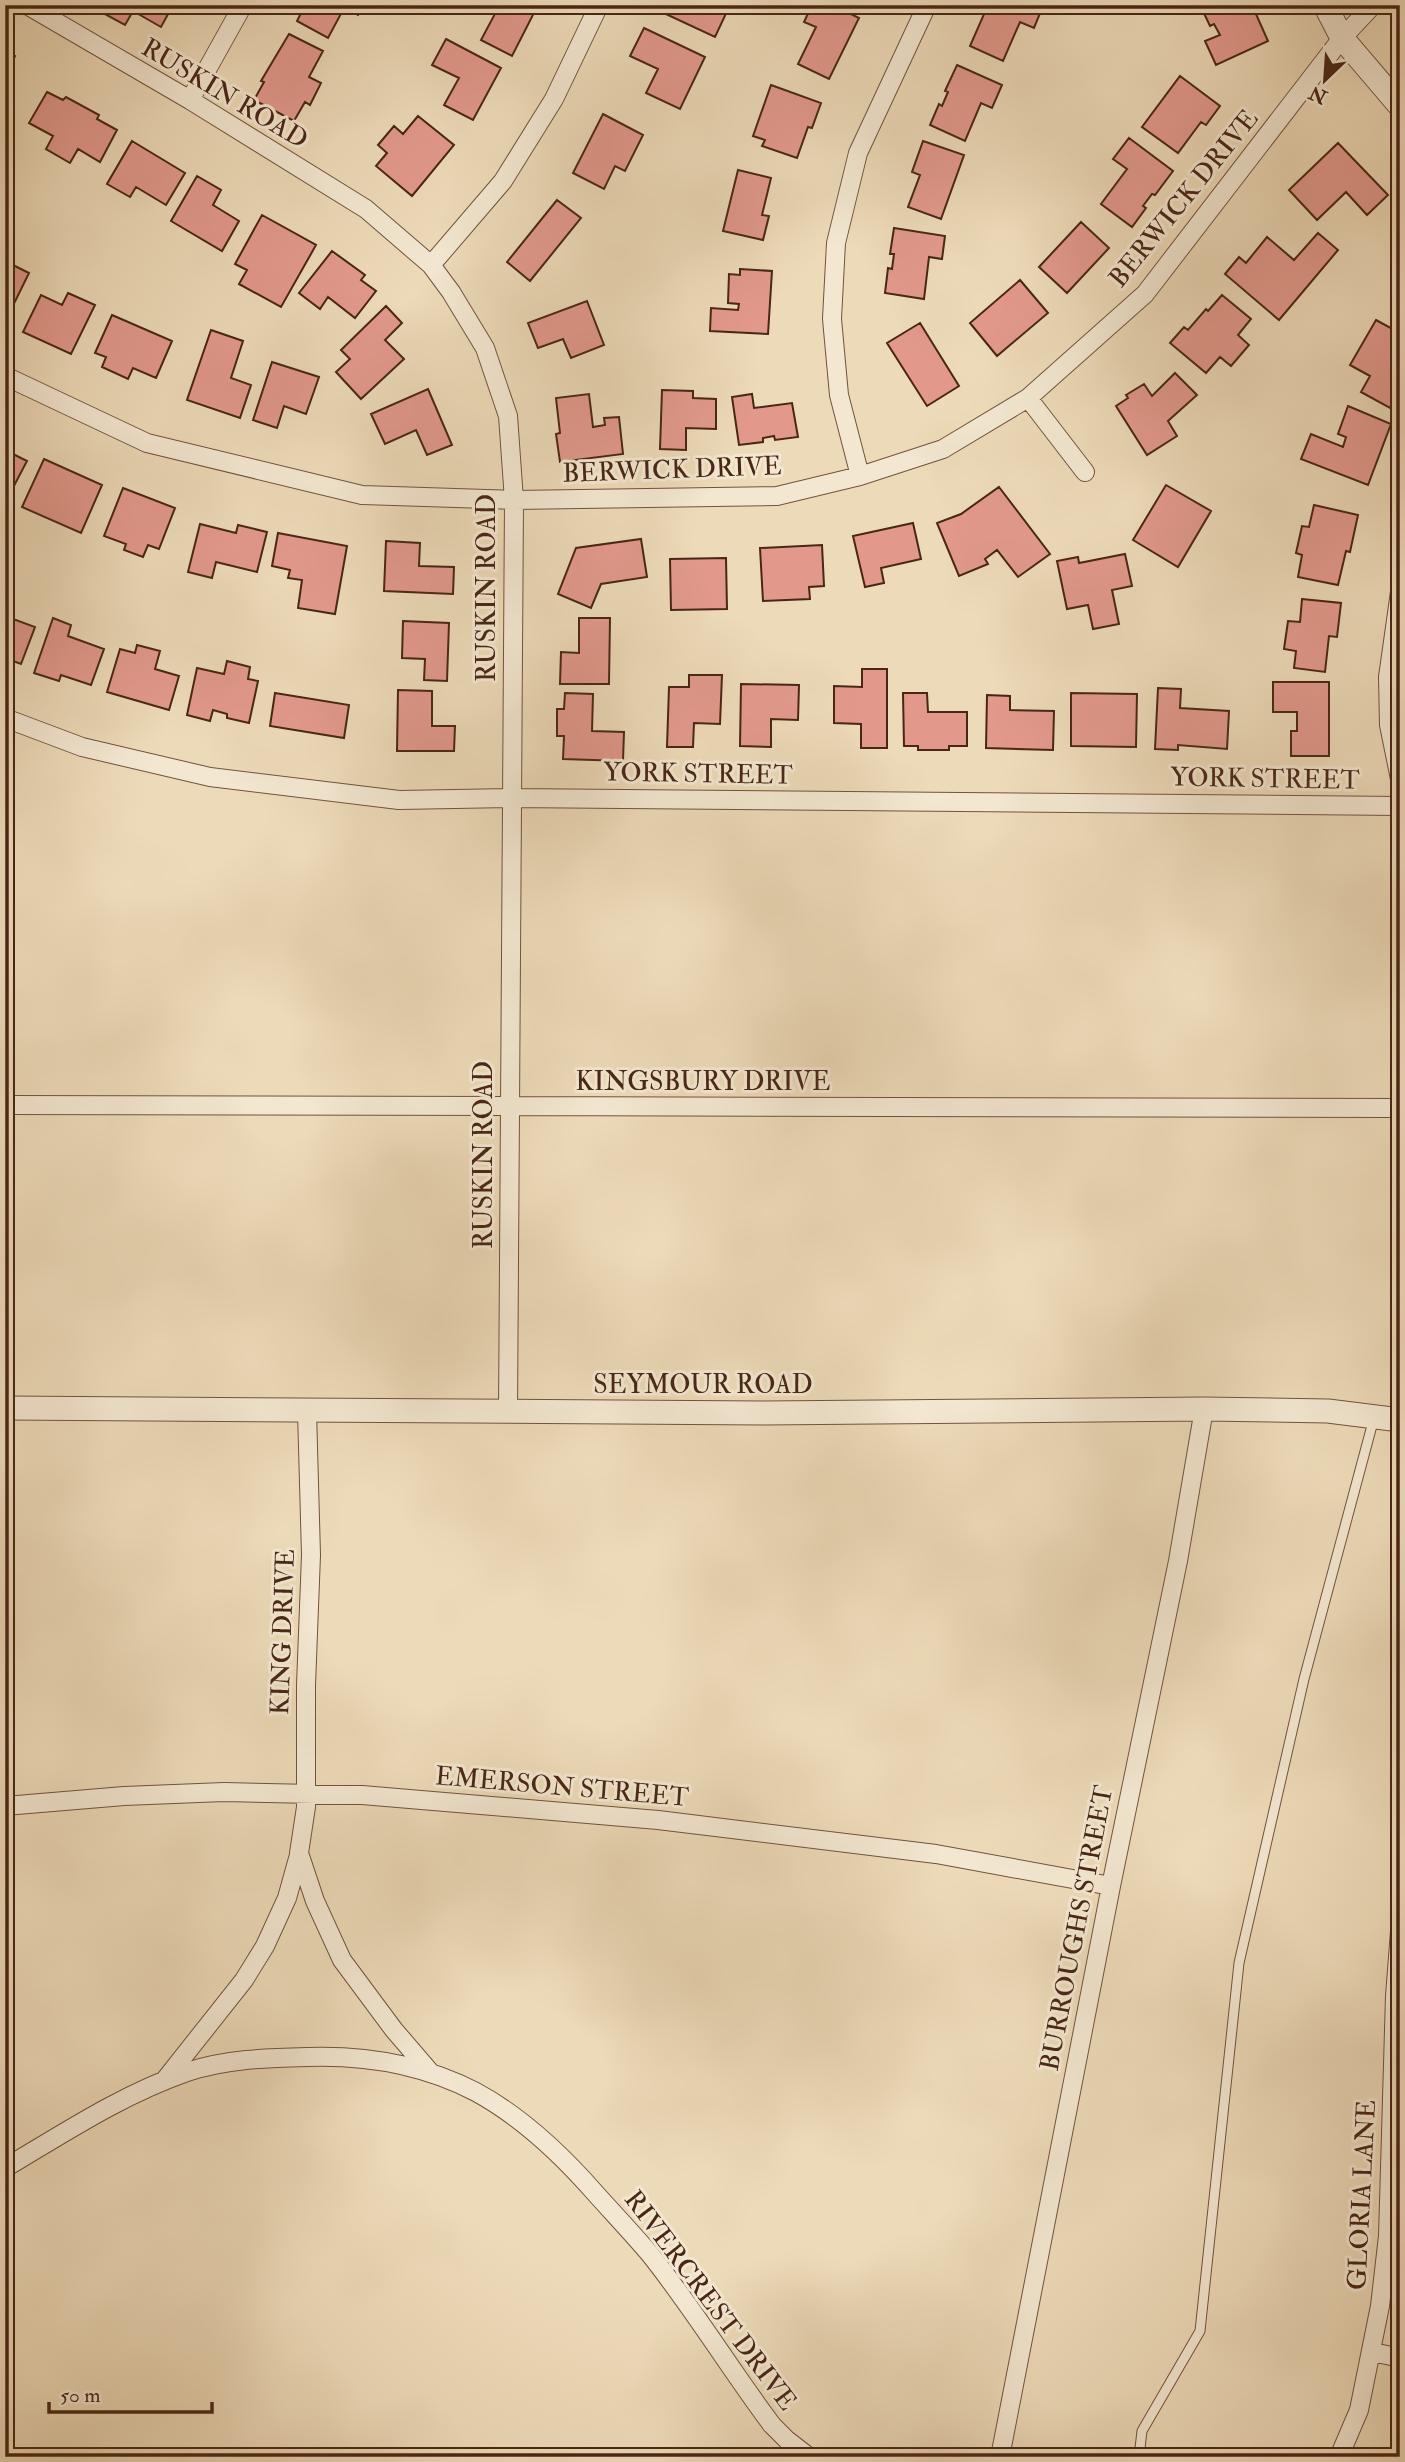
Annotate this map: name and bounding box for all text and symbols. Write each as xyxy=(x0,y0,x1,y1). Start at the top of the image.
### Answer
street label: RUSKIN ROAD xyxy=(136,32,313,156)
north arrow xyxy=(1290,46,1360,116)
text: N xyxy=(1305,80,1332,109)
street label: BERWICK DRIVE xyxy=(1102,103,1265,294)
street label: BERWICK DRIVE xyxy=(562,450,782,490)
street label: RUSKIN ROAD xyxy=(471,494,503,682)
street label: YORK STREET xyxy=(603,756,793,792)
street label: YORK STREET xyxy=(1170,761,1360,797)
street label: RUSKIN ROAD xyxy=(468,1061,500,1249)
street label: KINGSBURY DRIVE xyxy=(576,1066,830,1098)
street label: SEYMOUR ROAD xyxy=(593,1369,813,1401)
street label: KING DRIVE xyxy=(264,1549,302,1716)
street label: EMERSON STREET xyxy=(434,1760,690,1814)
street label: BURROUGHS STREET xyxy=(1034,1783,1120,2074)
street label: GLORIA LANE xyxy=(1341,2099,1383,2291)
street label: RIVERCREST DRIVE xyxy=(617,2184,803,2417)
scale bar xyxy=(49,2371,212,2415)
text: 50 m xyxy=(60,2382,101,2409)

